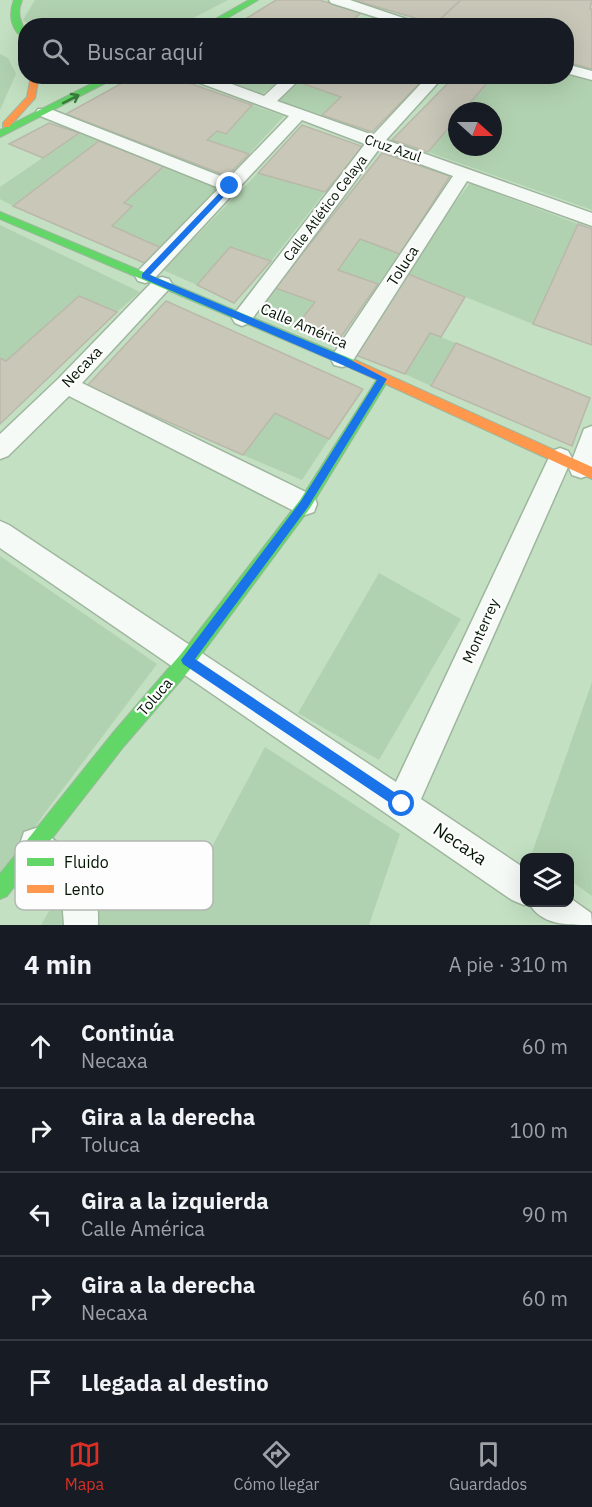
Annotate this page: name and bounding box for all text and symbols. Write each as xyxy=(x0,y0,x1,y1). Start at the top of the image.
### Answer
search box xyxy=(18,18,574,84)
icon: search xyxy=(39,35,72,68)
text: Buscar aquí xyxy=(87,37,203,66)
one-way arrow xyxy=(62,92,80,104)
north arrow xyxy=(448,102,502,156)
street label: Cruz Azul xyxy=(362,130,424,166)
street label: Calle Atlético Celaya xyxy=(279,151,371,265)
route end xyxy=(216,172,242,198)
street label: Toluca xyxy=(383,242,423,289)
street label: Calle América xyxy=(258,299,351,352)
street label: Necaxa xyxy=(57,342,106,391)
street label: Monterrey xyxy=(458,595,503,666)
street label: Toluca xyxy=(133,674,176,720)
route start xyxy=(388,790,414,816)
street label: Necaxa xyxy=(429,817,492,870)
legend xyxy=(15,841,213,910)
text: Fluido xyxy=(64,852,109,872)
map controls xyxy=(520,853,574,907)
button: layers xyxy=(520,853,574,907)
text: Lento xyxy=(64,879,104,899)
text: 4 min xyxy=(24,947,92,981)
text: A pie · 310 m xyxy=(449,951,568,978)
text: Continúa xyxy=(81,1018,174,1047)
icon: ahead xyxy=(24,1030,57,1063)
text: 60 m xyxy=(522,1033,568,1060)
text: Necaxa xyxy=(81,1047,148,1074)
text: Gira a la derecha xyxy=(81,1102,255,1131)
icon: right xyxy=(24,1114,57,1147)
text: 100 m xyxy=(510,1117,568,1144)
text: Toluca xyxy=(81,1131,140,1158)
text: Gira a la izquierda xyxy=(81,1186,269,1215)
icon: left xyxy=(24,1198,57,1231)
text: 90 m xyxy=(522,1201,568,1228)
text: Calle América xyxy=(81,1215,205,1242)
text: Gira a la derecha xyxy=(81,1270,255,1299)
icon: right xyxy=(24,1282,57,1315)
text: 60 m xyxy=(522,1285,568,1312)
text: Necaxa xyxy=(81,1299,148,1326)
icon: arrive xyxy=(24,1366,57,1399)
text: Llegada al destino xyxy=(81,1368,269,1397)
tab: Mapa xyxy=(65,1438,104,1494)
tab: Cómo llegar xyxy=(234,1438,319,1494)
tab: Guardados xyxy=(449,1438,527,1494)

